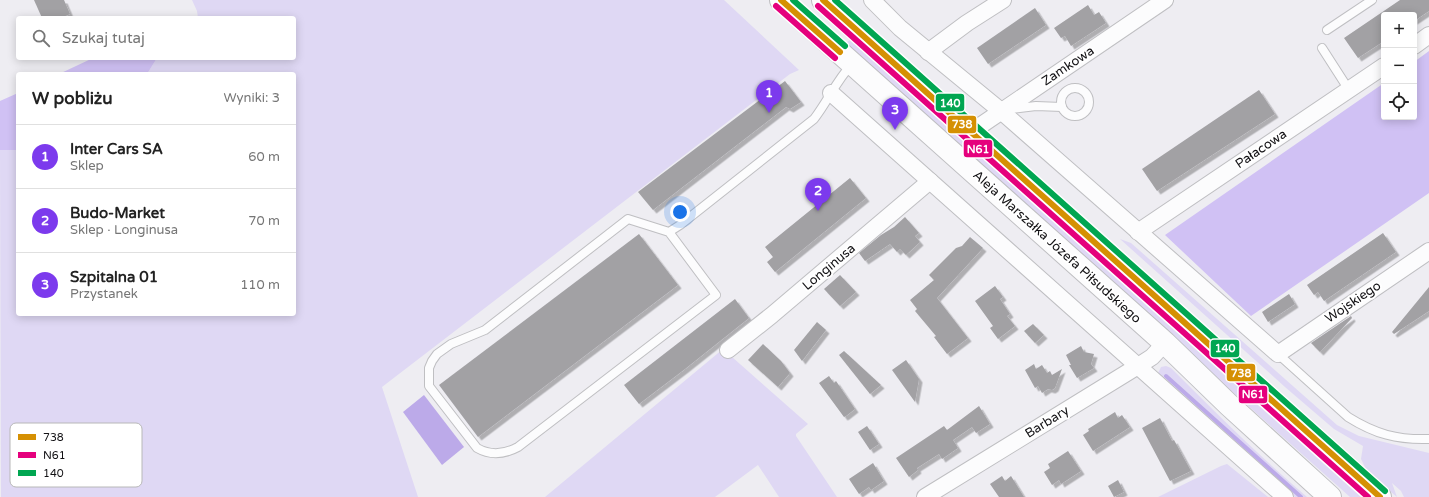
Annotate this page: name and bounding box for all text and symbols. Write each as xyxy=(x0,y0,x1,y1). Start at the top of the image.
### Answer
map controls xyxy=(1381,12,1417,120)
button: + xyxy=(1381,12,1417,48)
search box xyxy=(16,16,296,60)
icon: search xyxy=(30,27,52,49)
text: Szukaj tutaj xyxy=(62,29,145,47)
street label: Zamkowa xyxy=(1039,43,1097,89)
button: − xyxy=(1381,48,1417,84)
pin: 1 xyxy=(756,80,782,113)
button: locate xyxy=(1381,84,1417,120)
text: W pobliżu xyxy=(32,88,113,109)
text: Wyniki: 3 xyxy=(224,90,280,106)
line badge: 140 xyxy=(935,93,965,112)
pin: 3 xyxy=(882,97,908,130)
text: 140 xyxy=(940,97,960,110)
line badge: 738 xyxy=(947,115,977,134)
text: 738 xyxy=(952,118,972,131)
street label: Pałacowa xyxy=(1232,126,1290,172)
line badge: N61 xyxy=(963,139,993,158)
text: Inter Cars SA xyxy=(70,140,163,158)
text: N61 xyxy=(967,143,989,156)
text: 1 xyxy=(41,149,49,165)
text: 60 m xyxy=(248,149,280,165)
text: Sklep xyxy=(70,158,104,174)
street label: Aleja Marszałka Józefa Piłsudskiego xyxy=(970,167,1145,327)
pin: 2 xyxy=(805,178,831,211)
your location xyxy=(670,202,690,222)
text: Budo-Market xyxy=(70,204,165,222)
text: 2 xyxy=(41,213,49,229)
text: 70 m xyxy=(248,213,280,229)
text: Sklep · Longinusa xyxy=(70,222,178,238)
street label: Longinusa xyxy=(799,240,859,294)
text: Szpitalna 01 xyxy=(70,268,158,286)
text: 3 xyxy=(41,277,49,293)
text: 110 m xyxy=(240,277,280,293)
street label: Wojskiego xyxy=(1322,277,1384,326)
text: Przystanek xyxy=(70,286,138,302)
line badge: 140 xyxy=(1210,339,1240,358)
text: 140 xyxy=(1215,342,1235,355)
line badge: 738 xyxy=(1226,363,1256,382)
text: 738 xyxy=(1231,367,1251,380)
line badge: N61 xyxy=(1238,385,1268,404)
text: N61 xyxy=(1242,388,1264,401)
street label: Barbary xyxy=(1022,402,1072,442)
legend xyxy=(10,423,142,487)
text: 738 xyxy=(43,431,64,444)
text: N61 xyxy=(43,449,66,462)
text: 140 xyxy=(43,467,64,480)

